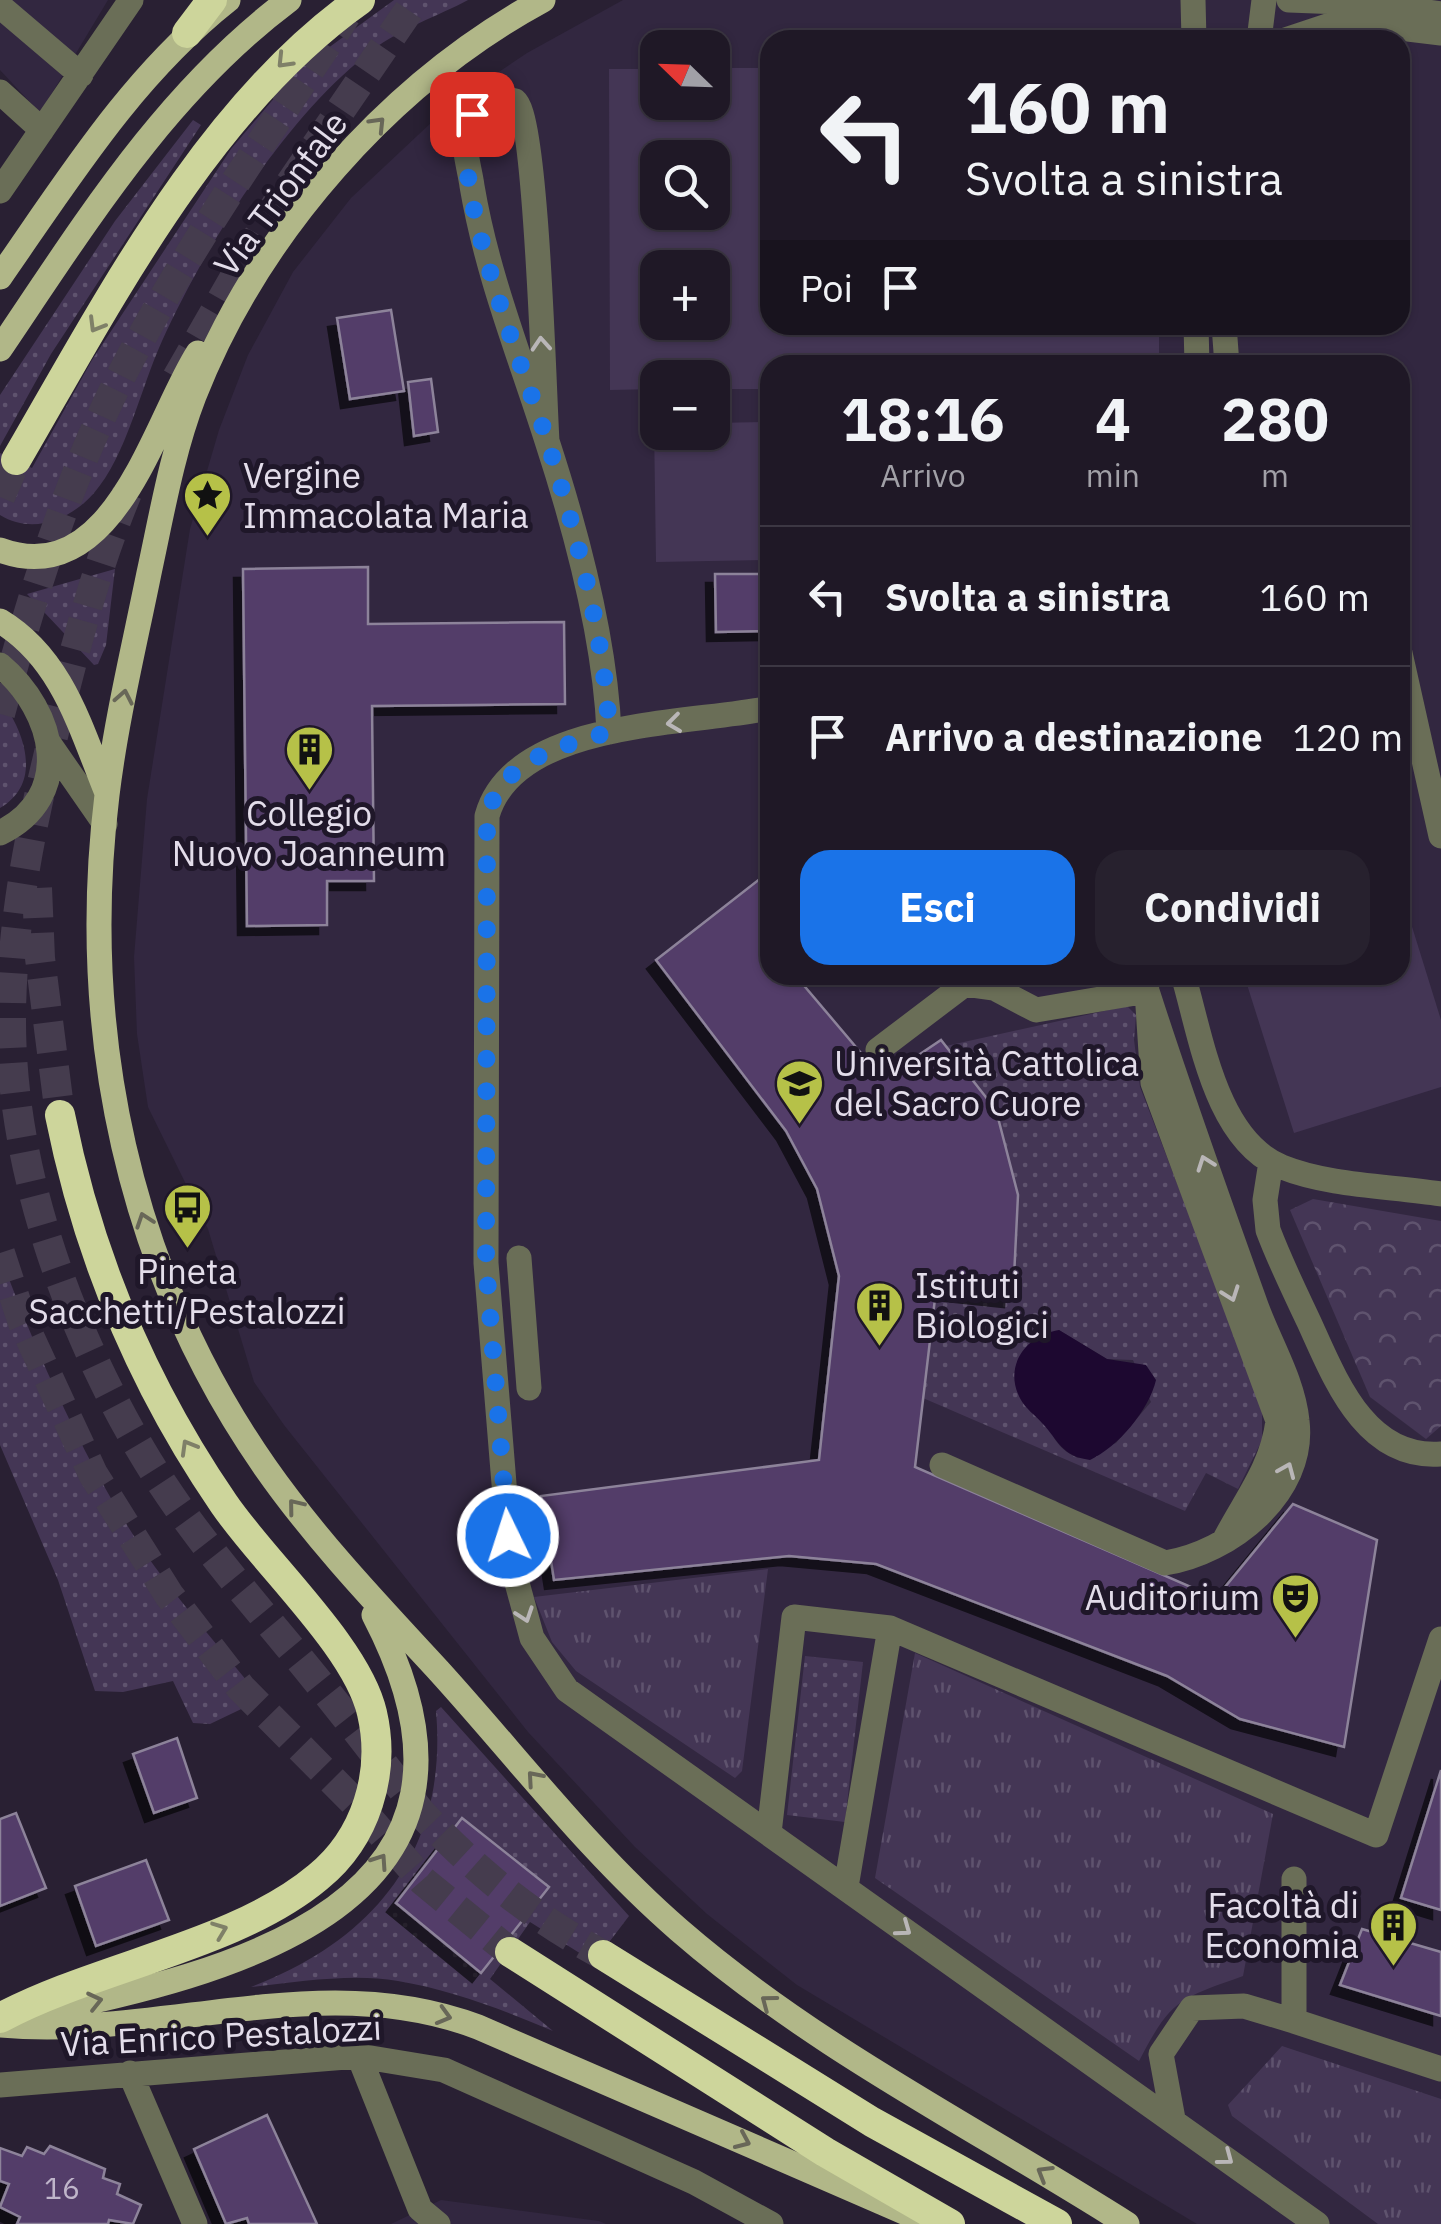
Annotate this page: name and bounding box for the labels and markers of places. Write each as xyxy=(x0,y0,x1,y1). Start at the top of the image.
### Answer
pin xyxy=(430,72,515,157)
place label: Vergine Immacolata Maria xyxy=(243,452,529,538)
place icon: Vergine Immacolata Maria xyxy=(182,470,234,538)
building icon: Collegio Nuovo Joanneum xyxy=(283,724,335,792)
place label: Collegio Nuovo Joanneum xyxy=(172,790,446,876)
place label: Università Cattolica del Sacro Cuore xyxy=(834,1040,1139,1126)
school or university icon: Università Cattolica del Sacro Cuore xyxy=(773,1058,825,1126)
bus stop icon: Pineta Sacchetti/Pestalozzi xyxy=(161,1182,213,1250)
place label: Pineta Sacchetti/Pestalozzi xyxy=(28,1248,346,1334)
place label: Istituti Biologici xyxy=(915,1262,1049,1348)
building icon: Istituti Biologici xyxy=(854,1280,906,1348)
theatre icon: Auditorium xyxy=(1269,1572,1321,1640)
place label: Auditorium xyxy=(1085,1574,1260,1620)
place label: Facoltà di Economia xyxy=(1204,1882,1359,1968)
building icon: Facoltà di Economia xyxy=(1368,1900,1420,1968)

